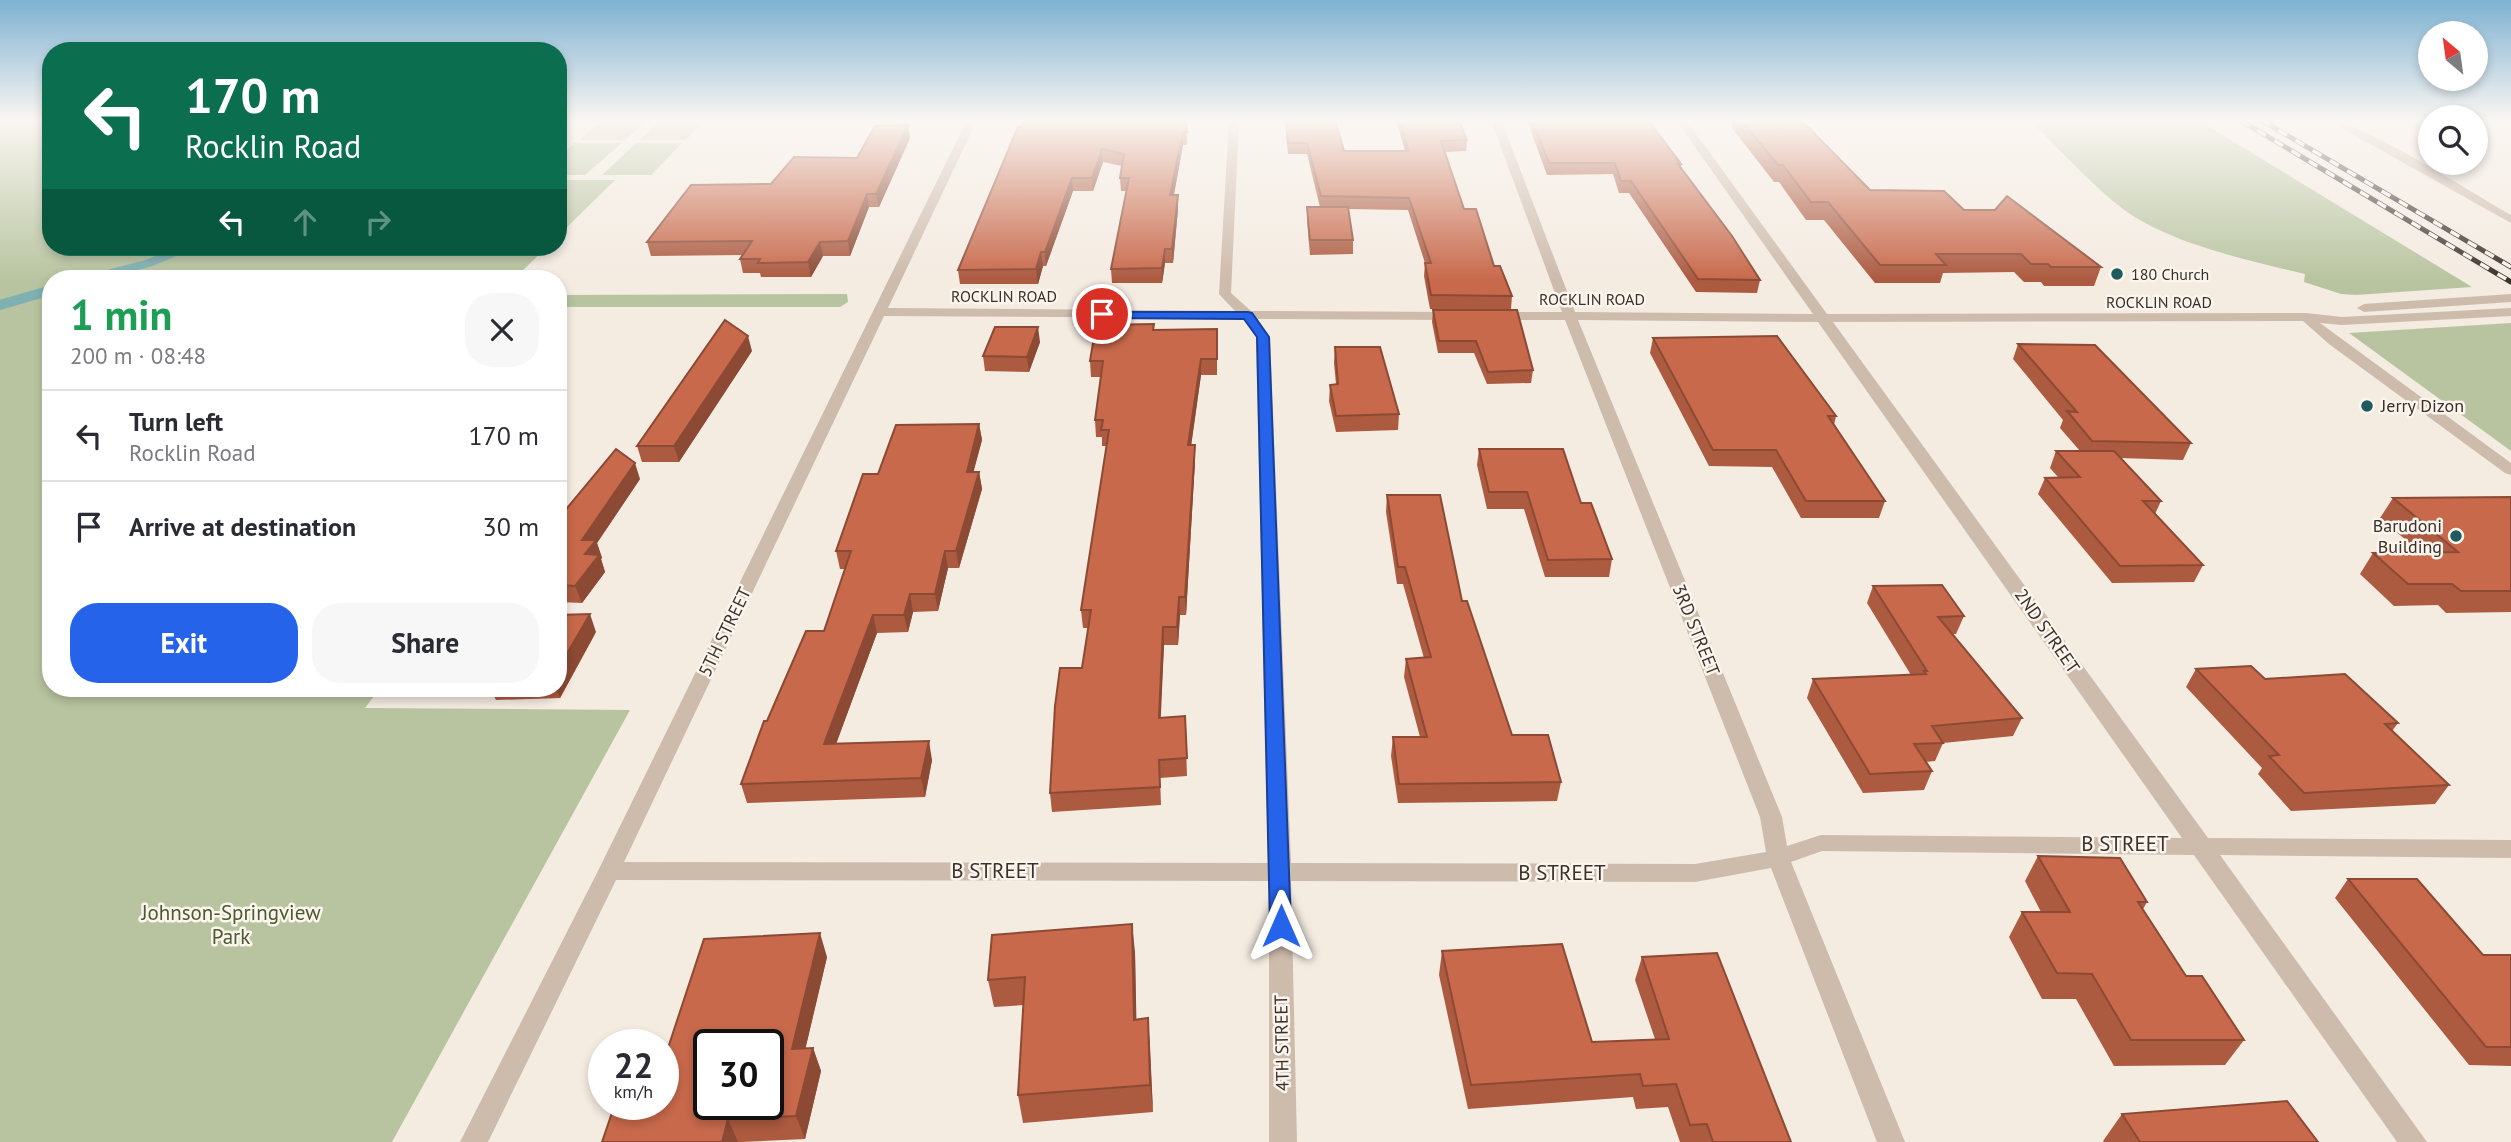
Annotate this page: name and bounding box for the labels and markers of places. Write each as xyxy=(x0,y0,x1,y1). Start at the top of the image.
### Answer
place label: 180 Church xyxy=(2131,264,2209,284)
marker: 180 Church xyxy=(2109,266,2125,282)
pin xyxy=(1072,284,1132,344)
place label: Jerry Dizon xyxy=(2380,394,2464,417)
marker: Jerry Dizon xyxy=(2359,398,2375,414)
place label: Barudoni Building xyxy=(2373,514,2442,558)
marker: Barudoni Building xyxy=(2448,528,2464,544)

